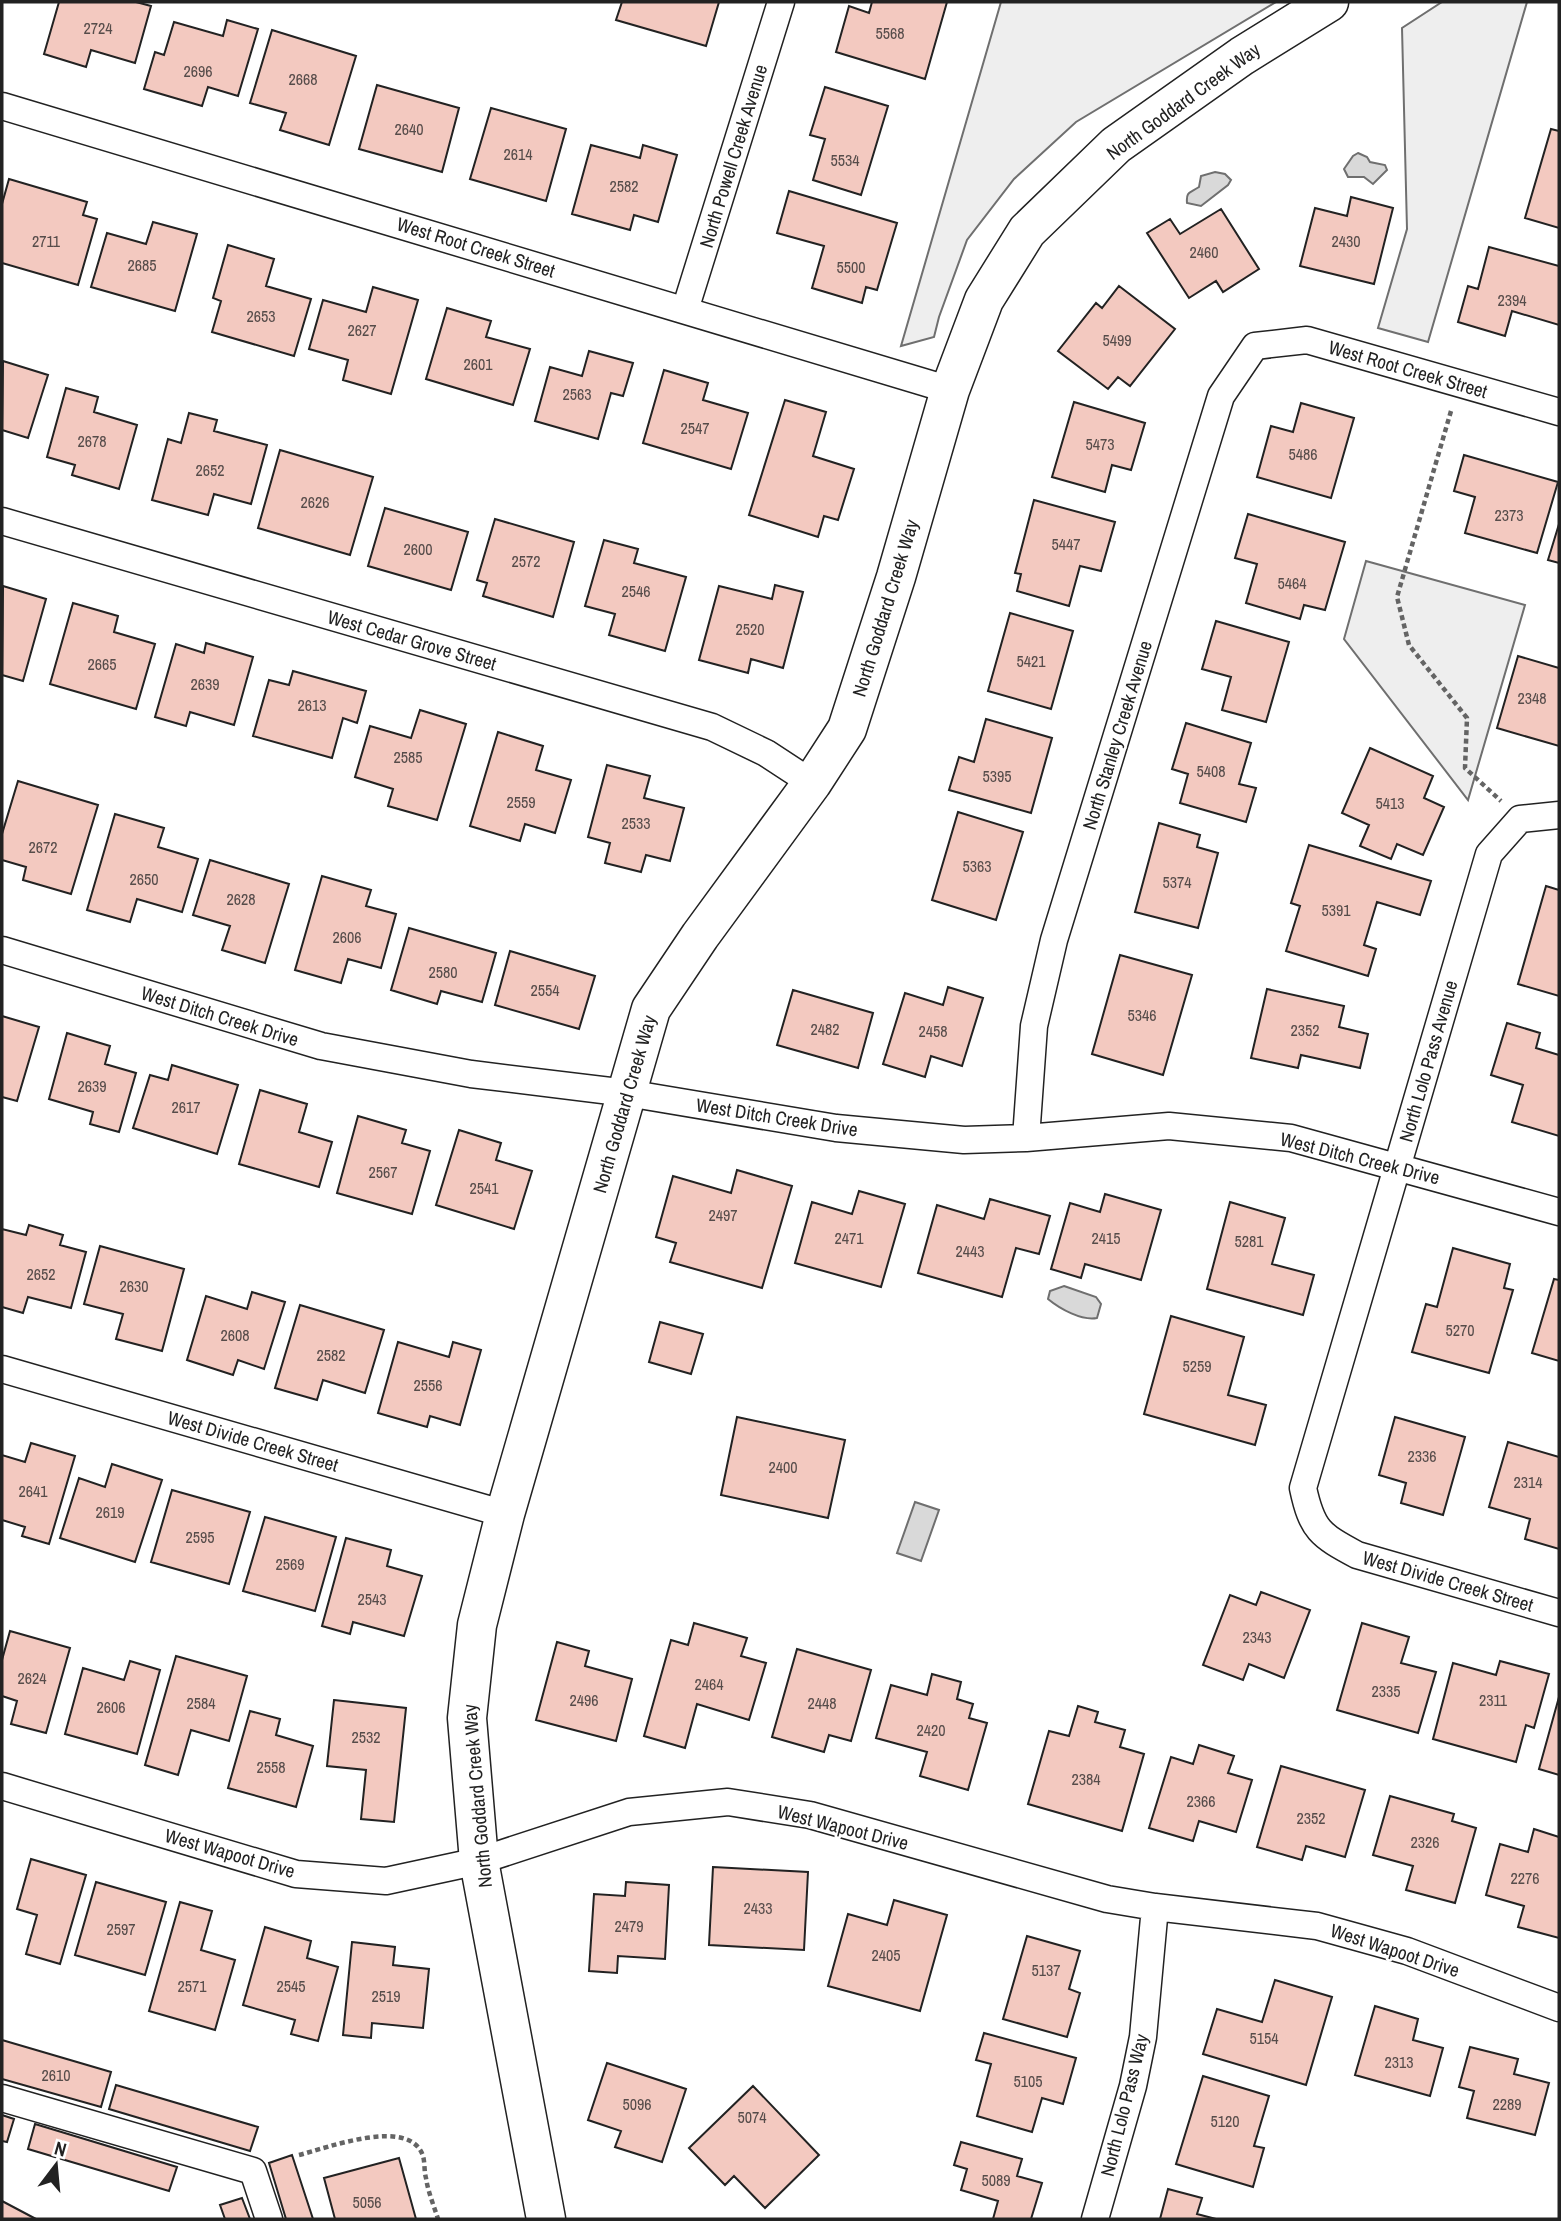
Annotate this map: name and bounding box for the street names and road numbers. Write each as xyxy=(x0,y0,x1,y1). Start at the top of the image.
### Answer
street label: North Goddard Creek Way xyxy=(1101,36,1265,166)
street label: North Powell Creek Avenue xyxy=(693,61,773,251)
street label: West Root Creek Street xyxy=(394,211,559,284)
street label: West Root Creek Street xyxy=(1325,334,1491,404)
street label: North Goddard Creek Way xyxy=(846,516,924,700)
street label: West Cedar Grove Street xyxy=(324,603,500,677)
street label: North Stanley Creek Avenue xyxy=(1076,637,1158,833)
street label: North Lolo Pass Avenue xyxy=(1393,977,1463,1145)
street label: West Ditch Creek Drive xyxy=(138,980,302,1052)
street label: North Goddard Creek Way xyxy=(586,1012,662,1196)
street label: West Ditch Creek Drive xyxy=(694,1091,860,1143)
street label: West Ditch Creek Drive xyxy=(1278,1126,1442,1190)
street label: West Divide Creek Street xyxy=(165,1404,342,1478)
street label: West Divide Creek Street xyxy=(1360,1544,1537,1618)
street label: North Goddard Creek Way xyxy=(456,1703,498,1889)
street label: West Wapoot Drive xyxy=(775,1798,911,1856)
street label: West Wapoot Drive xyxy=(162,1822,298,1884)
street label: West Wapoot Drive xyxy=(1327,1917,1463,1983)
street label: North Lolo Pass Way xyxy=(1094,2031,1154,2179)

